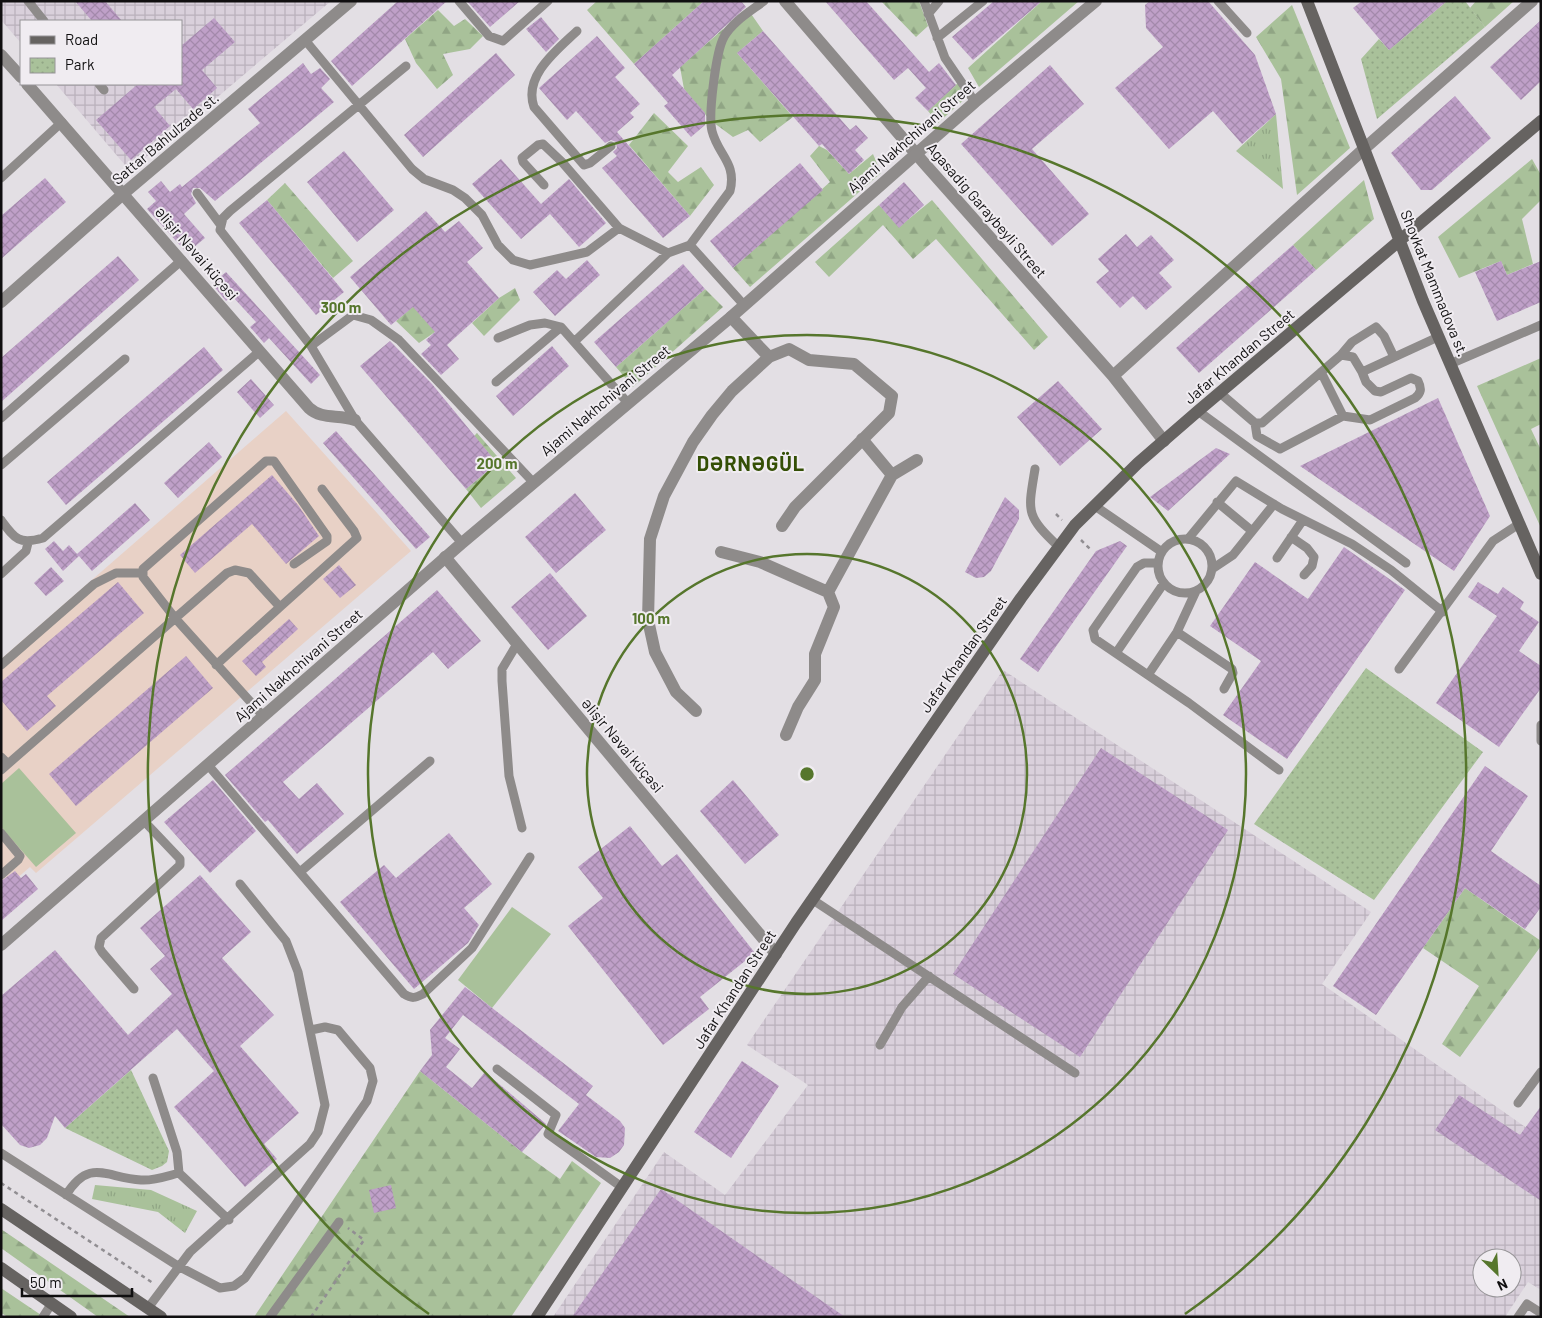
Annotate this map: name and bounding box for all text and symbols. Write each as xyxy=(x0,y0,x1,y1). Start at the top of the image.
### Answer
legend xyxy=(20,20,182,85)
text: Road xyxy=(65,30,98,48)
text: Park xyxy=(65,55,95,73)
street label: Ajami Nakhchivani Street xyxy=(844,76,978,196)
street label: Sattar Bahlulzade st. xyxy=(108,88,222,188)
street label: Agasadig Garaybeyli Street xyxy=(923,139,1051,281)
street label: Əlişir Nəvai küçəsi xyxy=(152,203,242,303)
street label: Shovkat Mammadova st. xyxy=(1397,207,1473,359)
text: 300 m xyxy=(321,298,361,316)
street label: Jafar Khandan Street xyxy=(1180,305,1298,407)
street label: Ajami Nakhchivani Street xyxy=(537,341,673,459)
district label: DƏRNƏGÜL xyxy=(697,451,805,475)
text: 200 m xyxy=(476,454,518,472)
street label: Jafar Khandan Street xyxy=(916,592,1010,716)
street label: Ajami Nakhchivani Street xyxy=(231,605,365,725)
text: 100 m xyxy=(632,609,670,627)
street label: Əlişir Nəvai küçəsi xyxy=(578,694,668,796)
centre of rings xyxy=(798,765,816,783)
street label: Jafar Khandan Street xyxy=(689,926,779,1052)
north arrow xyxy=(1472,1248,1522,1298)
scale bar xyxy=(22,1266,132,1298)
text: 50 m xyxy=(30,1273,62,1291)
text: N xyxy=(1495,1276,1511,1295)

